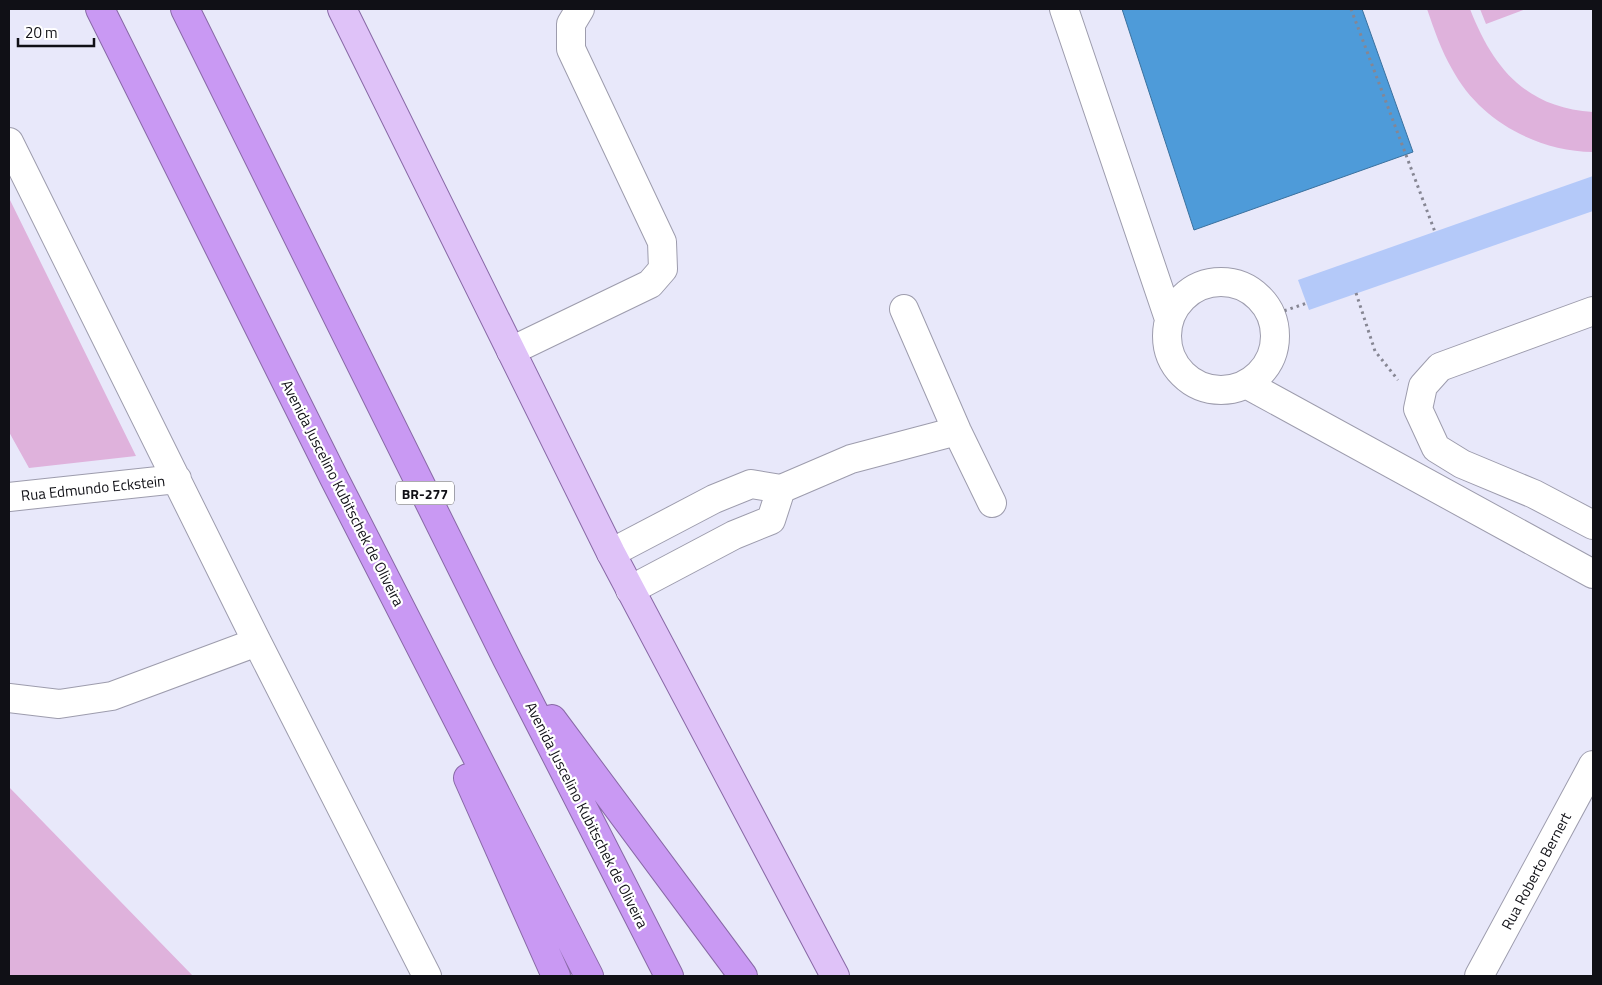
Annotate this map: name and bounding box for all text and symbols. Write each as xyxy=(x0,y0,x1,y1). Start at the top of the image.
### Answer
scale bar xyxy=(18,15,94,47)
text: 20 m xyxy=(25,21,58,44)
street label: Avenida Juscelino Kubitschek de Oliveira xyxy=(276,376,410,611)
street label: Rua Edmundo Eckstein xyxy=(20,469,166,507)
road number: BR-277 xyxy=(396,482,454,504)
street label: Avenida Juscelino Kubitschek de Oliveira xyxy=(520,698,654,933)
street label: Rua Roberto Bernert xyxy=(1495,807,1577,934)

